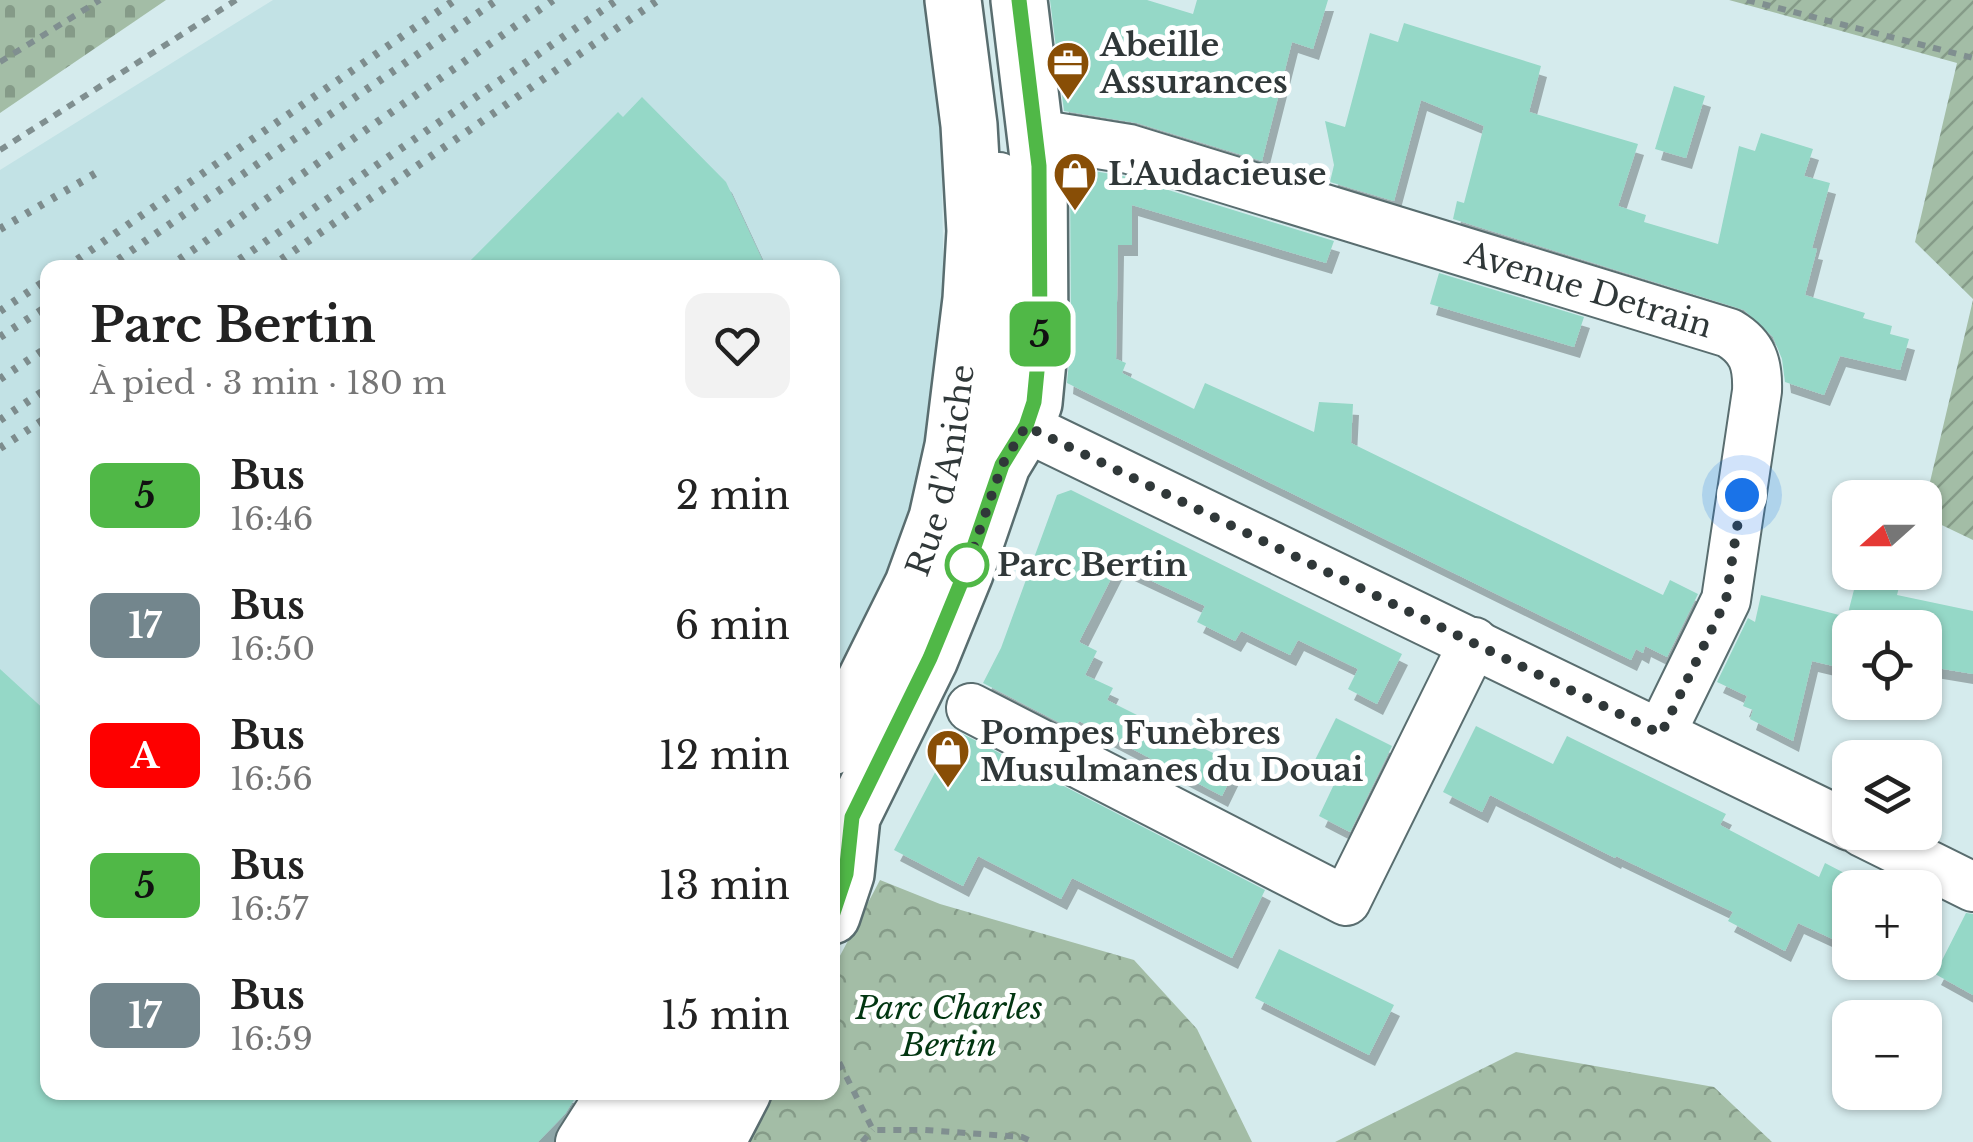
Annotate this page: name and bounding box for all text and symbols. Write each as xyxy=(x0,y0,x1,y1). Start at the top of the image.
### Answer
place label: Abeille Assurances xyxy=(1099,25,1288,102)
office icon: Abeille Assurances xyxy=(1045,40,1091,101)
shop icon: L'Audacieuse xyxy=(1052,151,1098,212)
place label: L'Audacieuse xyxy=(1108,154,1327,194)
street label: Avenue Detrain xyxy=(1460,233,1717,347)
button: heart xyxy=(685,293,790,398)
text: Parc Bertin xyxy=(90,295,376,355)
line badge: 5 xyxy=(1008,302,1072,366)
text: 5 xyxy=(1030,313,1050,356)
street label: Rue d'Aniche xyxy=(898,362,983,581)
text: À pied · 3 min · 180 m xyxy=(90,363,446,403)
text: Bus xyxy=(230,452,305,499)
your location xyxy=(1717,470,1767,520)
text: 2 min xyxy=(676,472,790,519)
text: 5 xyxy=(135,474,155,517)
north arrow xyxy=(1832,480,1942,590)
map controls xyxy=(1832,480,1942,1110)
text: 16:46 xyxy=(230,499,313,539)
marker: Parc Bertin xyxy=(946,544,988,586)
place label: Parc Bertin xyxy=(997,545,1188,585)
text: Bus xyxy=(230,582,305,629)
text: 6 min xyxy=(675,602,790,649)
text: 17 xyxy=(128,604,162,647)
button: locate xyxy=(1832,610,1942,720)
text: 16:50 xyxy=(230,629,315,669)
text: Bus xyxy=(230,712,305,759)
place label: Pompes Funèbres Musulmanes du Douai xyxy=(980,713,1364,790)
shop icon: Pompes Funèbres Musulmanes du Douai xyxy=(925,728,971,789)
text: 12 min xyxy=(659,732,790,779)
text: A xyxy=(131,734,159,777)
button: layers xyxy=(1832,740,1942,850)
text: 16:56 xyxy=(230,759,313,799)
text: Bus xyxy=(230,842,305,889)
text: 13 min xyxy=(659,862,790,909)
text: 5 xyxy=(135,864,155,907)
button: + xyxy=(1832,870,1942,980)
text: 16:57 xyxy=(230,889,308,929)
text: Bus xyxy=(230,972,305,1019)
park label: Parc Charles Bertin xyxy=(854,988,1043,1065)
text: 15 min xyxy=(661,992,790,1039)
text: 17 xyxy=(128,994,162,1037)
button: − xyxy=(1832,1000,1942,1110)
text: 16:59 xyxy=(230,1019,313,1059)

